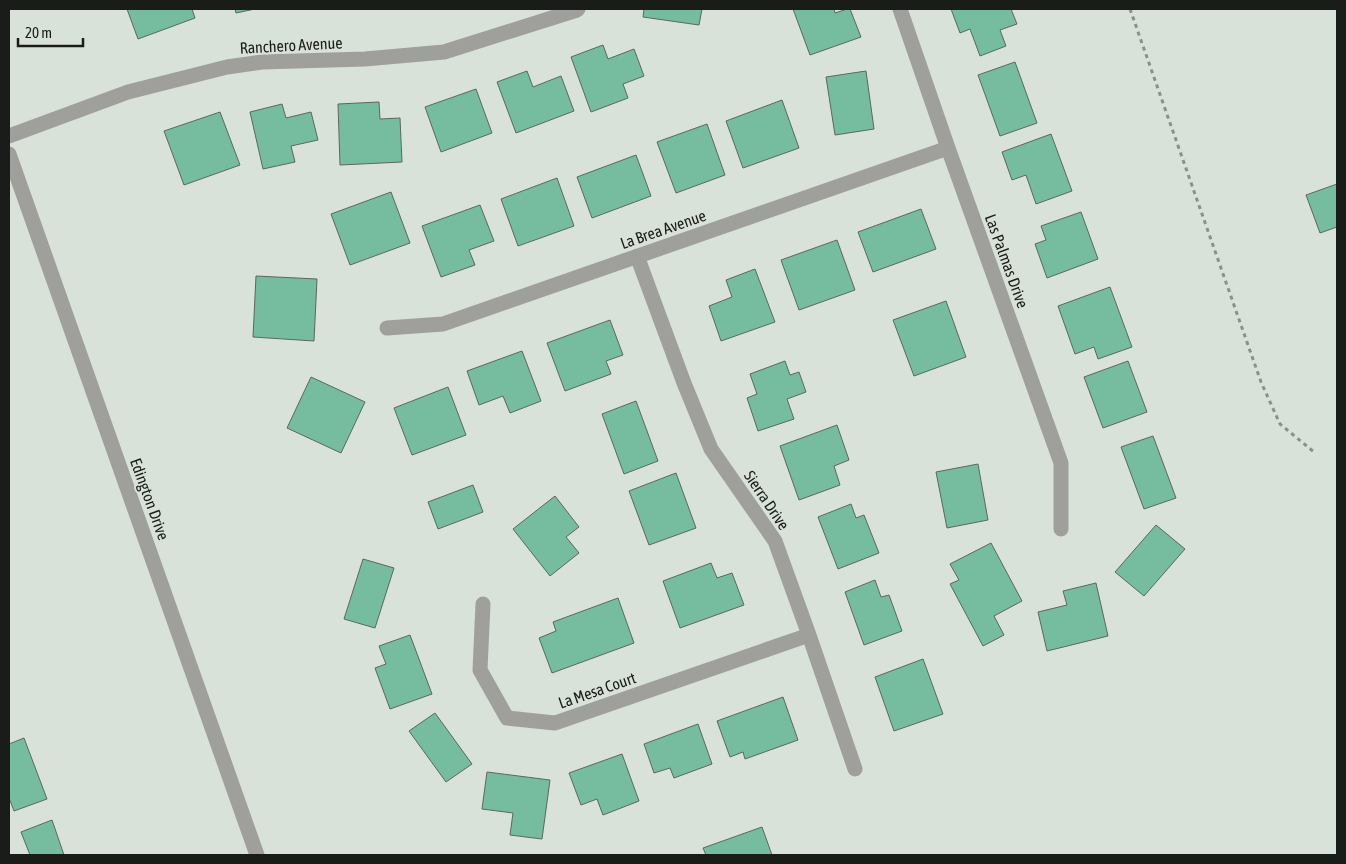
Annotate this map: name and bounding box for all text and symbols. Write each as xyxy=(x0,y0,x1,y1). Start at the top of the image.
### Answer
scale bar xyxy=(18,15,82,47)
text: 20 m xyxy=(25,24,52,41)
street label: Ranchero Avenue xyxy=(239,33,343,57)
street label: La Brea Avenue xyxy=(618,206,708,252)
street label: Las Palmas Drive xyxy=(982,212,1032,310)
street label: Edington Drive xyxy=(126,456,173,543)
street label: Sierra Drive xyxy=(741,467,793,533)
street label: La Mesa Court xyxy=(556,668,638,712)

